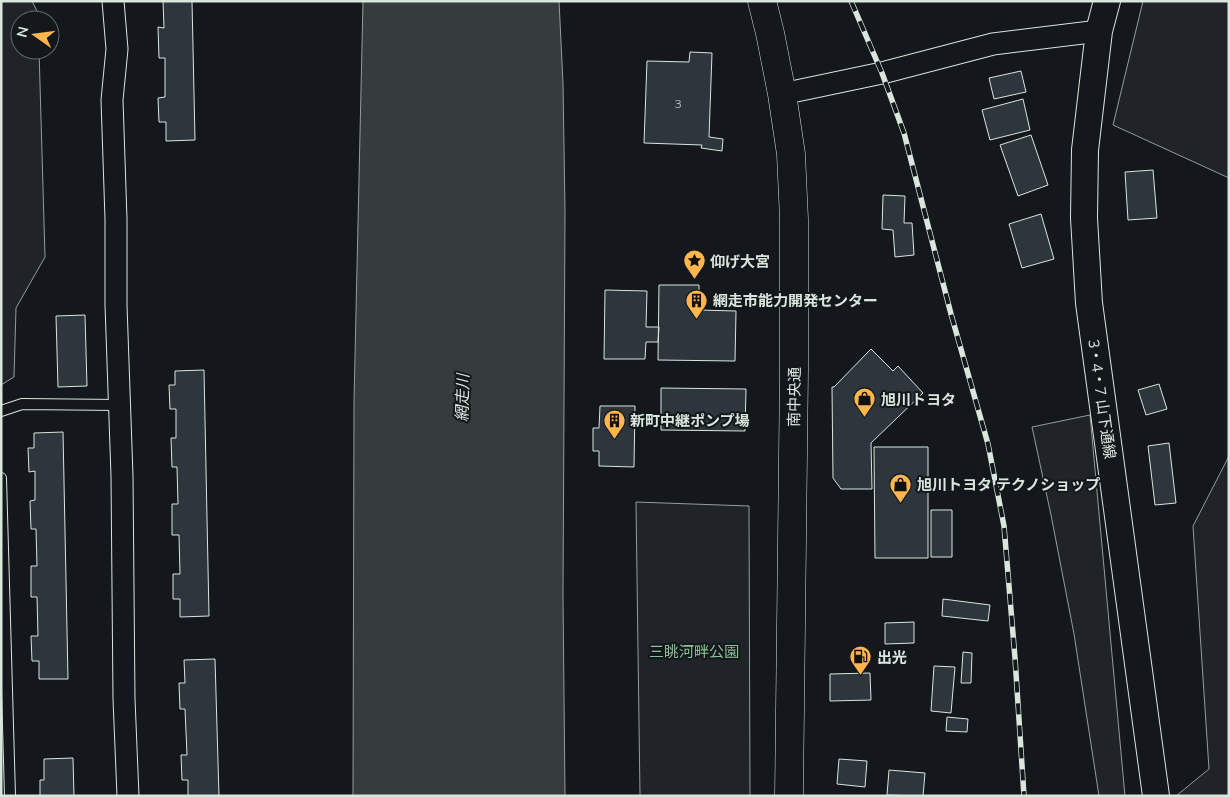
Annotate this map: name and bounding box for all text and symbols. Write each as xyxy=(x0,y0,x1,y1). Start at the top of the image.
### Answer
north arrow xyxy=(10,10,60,60)
text: N xyxy=(12,25,32,39)
house number: 3 xyxy=(674,96,682,111)
place icon: 仰げ大宮 xyxy=(682,249,706,280)
place label: 仰げ大宮 xyxy=(710,252,770,271)
building icon: 網走市能力開発センター xyxy=(685,288,709,319)
place label: 網走市能力開発センター xyxy=(713,291,878,310)
street label: 3・4・7 山下通線 xyxy=(1084,338,1120,460)
street label: 南中央通 xyxy=(784,367,804,427)
water label: 網走川 xyxy=(452,372,472,422)
shop icon: 旭川トヨタ xyxy=(853,387,877,418)
place label: 旭川トヨタ xyxy=(881,390,956,409)
building icon: 新町中継ポンプ場 xyxy=(602,408,626,439)
place label: 新町中継ポンプ場 xyxy=(630,411,750,430)
shop icon: 旭川トヨタ テクノショップ xyxy=(889,472,913,503)
place label: 旭川トヨタ テクノショップ xyxy=(917,475,1100,494)
park label: 三眺河畔公園 xyxy=(649,642,739,661)
fuel station icon: 出光 xyxy=(849,645,873,676)
place label: 出光 xyxy=(877,648,907,667)

